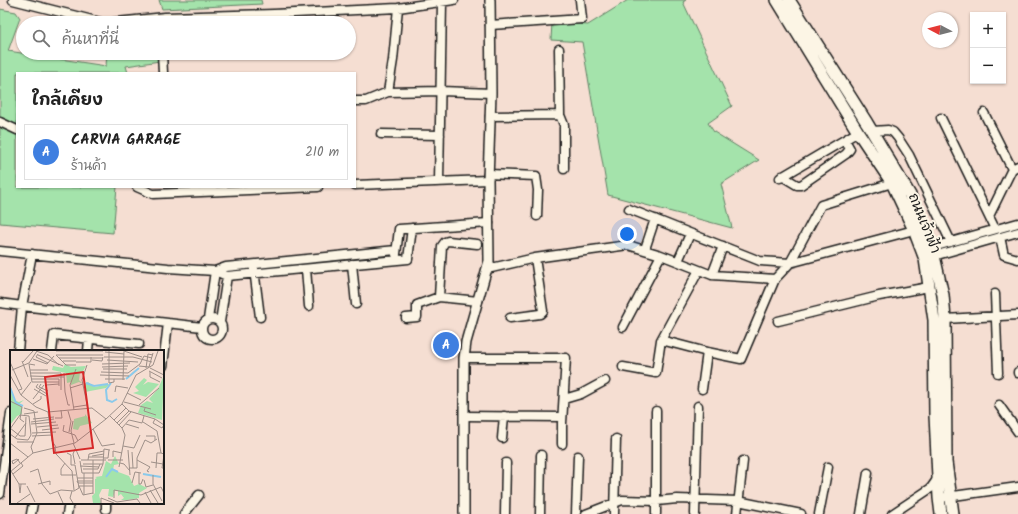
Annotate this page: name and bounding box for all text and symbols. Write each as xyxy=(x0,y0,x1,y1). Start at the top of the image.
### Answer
north arrow xyxy=(922,12,958,48)
map controls xyxy=(970,12,1006,84)
button: + xyxy=(970,12,1006,48)
search box xyxy=(16,16,356,60)
icon: search xyxy=(30,27,52,49)
text: ค้นหาที่นี่ xyxy=(62,28,119,52)
button: − xyxy=(970,48,1006,84)
text: ใกล้เคียง xyxy=(32,87,103,114)
text: CARVIA GARAGE xyxy=(71,128,181,152)
text: A xyxy=(42,142,50,163)
text: 210 m xyxy=(305,142,339,163)
text: ร้านค้า xyxy=(71,156,107,177)
street label: ถนนเจ้าฟ้า xyxy=(902,190,946,257)
your location xyxy=(617,224,637,244)
pin: A xyxy=(433,330,459,360)
inset map xyxy=(10,350,164,504)

